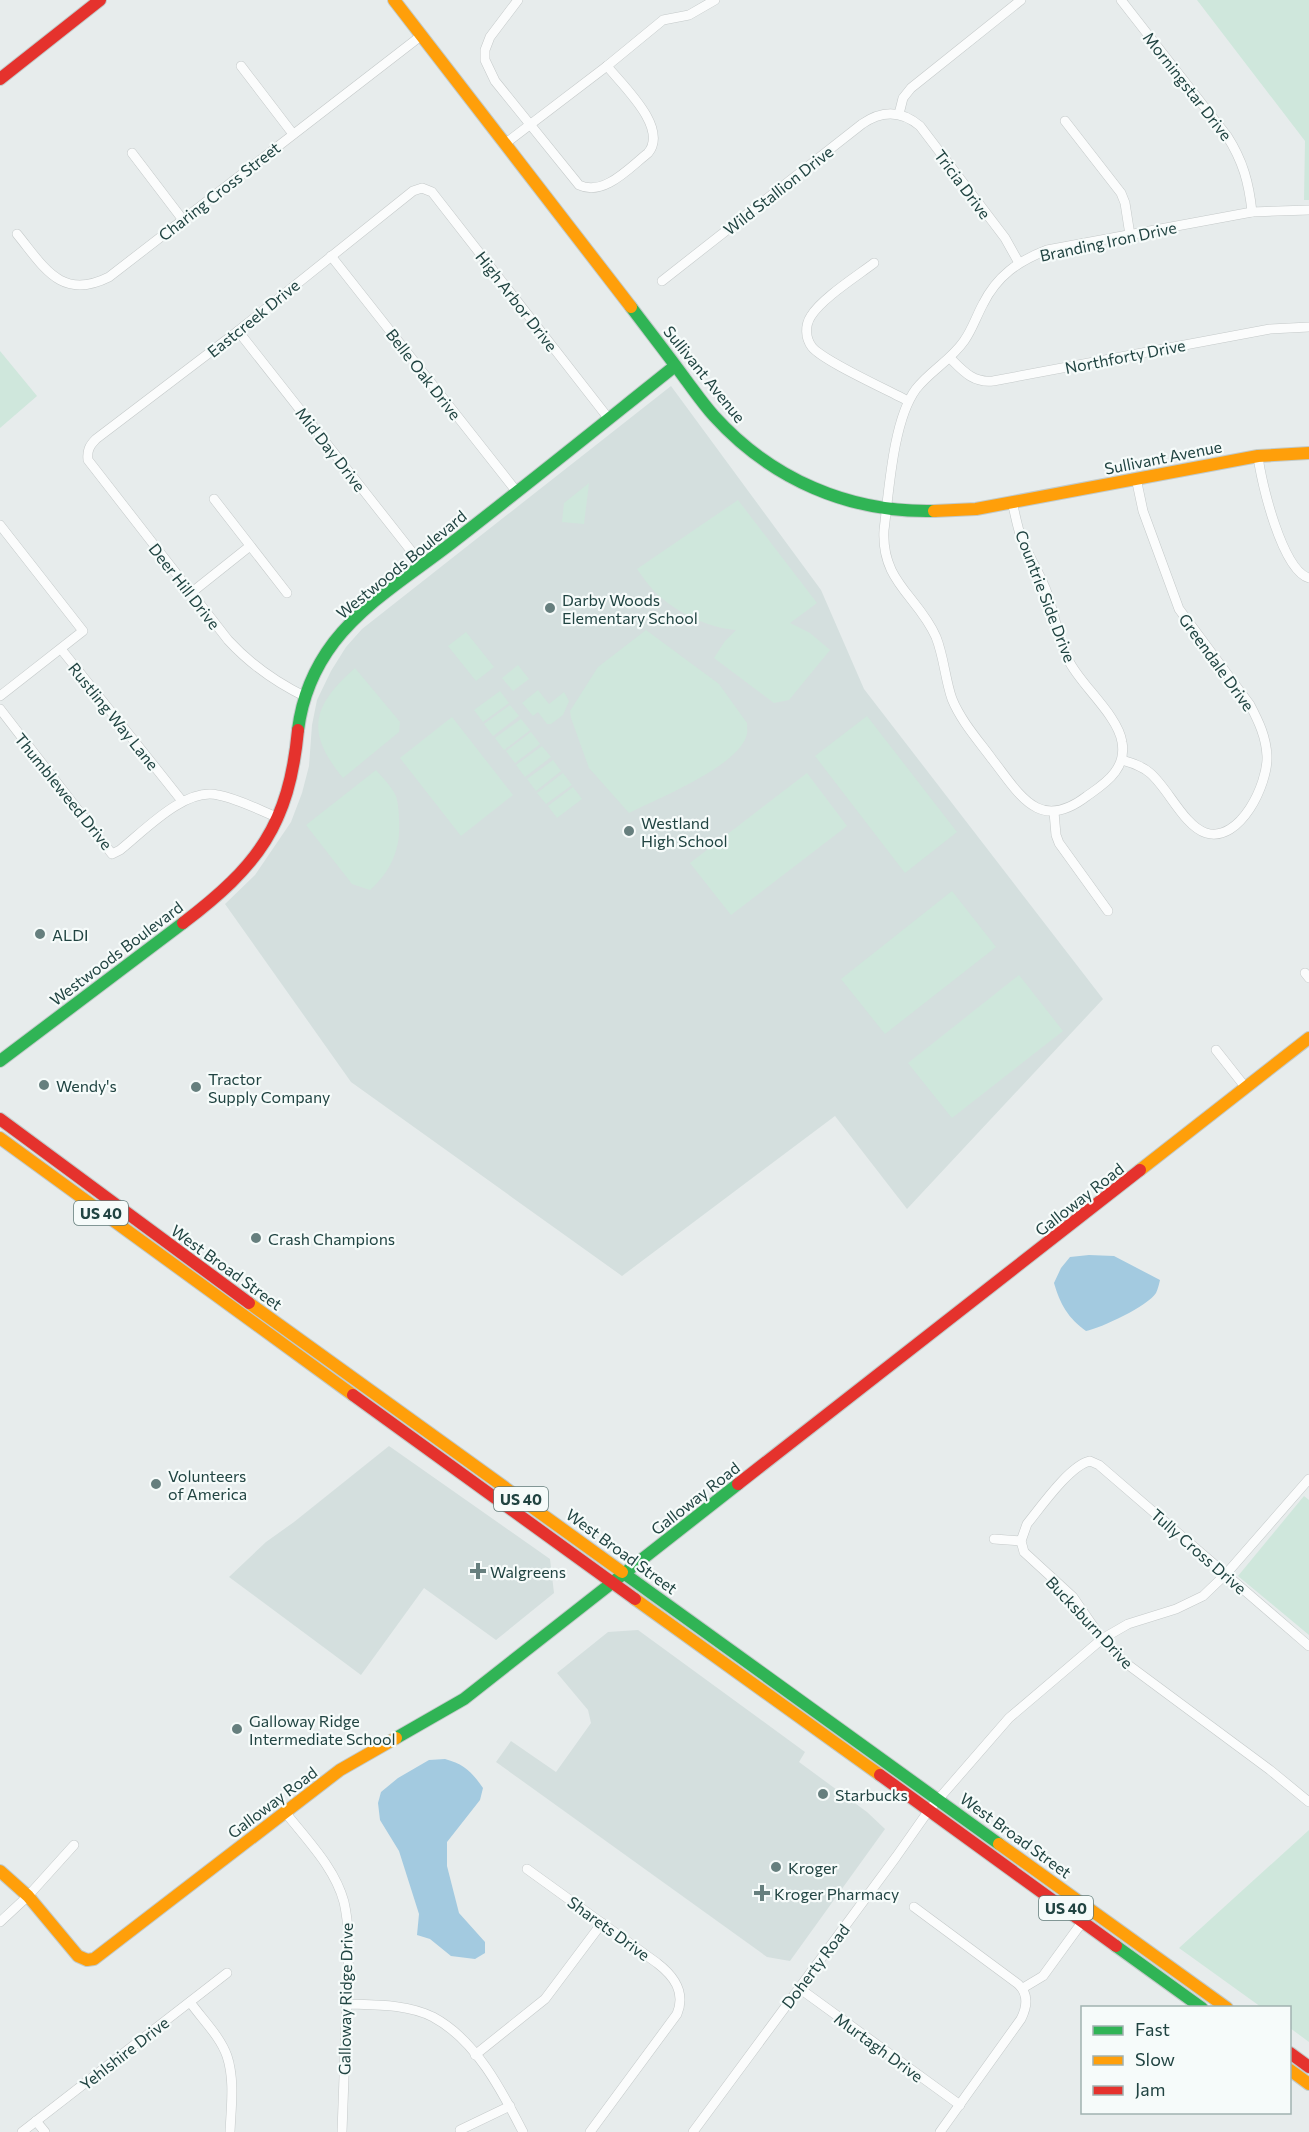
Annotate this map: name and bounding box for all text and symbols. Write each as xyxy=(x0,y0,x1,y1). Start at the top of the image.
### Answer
street label: Morningstar Drive xyxy=(1140,28,1236,144)
street label: Charing Cross Street xyxy=(154,137,284,244)
street label: Wild Stallion Drive xyxy=(719,141,837,239)
street label: Tricia Drive xyxy=(931,146,995,222)
street label: Branding Iron Drive xyxy=(1038,217,1178,265)
street label: High Arbor Drive xyxy=(472,247,562,355)
street label: Eastcreek Drive xyxy=(203,275,303,361)
street label: Sullivant Avenue xyxy=(660,322,750,426)
street label: Belle Oak Drive xyxy=(383,325,465,423)
street label: Northforty Drive xyxy=(1063,335,1187,377)
street label: Mid Day Drive xyxy=(292,403,370,495)
street label: Sullivant Avenue xyxy=(1103,436,1223,478)
street label: Westwoods Boulevard xyxy=(332,506,470,622)
street label: Countrie Side Drive xyxy=(1012,527,1080,665)
street label: Deer Hill Drive xyxy=(145,539,225,633)
place label: Darby Woods Elementary School xyxy=(562,590,698,627)
marker: Darby Woods Elementary School xyxy=(543,601,557,615)
street label: Greendale Drive xyxy=(1175,610,1259,714)
street label: Rustling Way Lane xyxy=(65,658,163,774)
street label: Thumbleweed Drive xyxy=(11,729,117,853)
place label: Westland High School xyxy=(641,813,728,850)
marker: Westland High School xyxy=(622,824,636,838)
street label: Westwoods Boulevard xyxy=(46,897,186,1009)
place label: ALDI xyxy=(52,925,88,944)
marker: ALDI xyxy=(33,927,47,941)
place label: Tractor Supply Company xyxy=(208,1069,330,1106)
place label: Wendy's xyxy=(56,1076,117,1095)
marker: Wendy's xyxy=(37,1078,51,1092)
marker: Tractor Supply Company xyxy=(189,1080,203,1094)
street label: Galloway Road xyxy=(1031,1159,1127,1239)
road number: US 40 xyxy=(74,1201,128,1225)
street label: West Broad Street xyxy=(168,1220,286,1314)
place label: Crash Champions xyxy=(268,1229,395,1248)
marker: Crash Champions xyxy=(249,1231,263,1245)
street label: Galloway Road xyxy=(647,1458,743,1538)
place label: Volunteers of America xyxy=(168,1466,247,1503)
marker: Volunteers of America xyxy=(149,1477,163,1491)
road number: US 40 xyxy=(494,1487,548,1511)
street label: West Broad Street xyxy=(563,1504,681,1598)
street label: Tully Cross Drive xyxy=(1147,1504,1251,1598)
place label: Walgreens xyxy=(490,1562,566,1581)
marker: Walgreens xyxy=(471,1564,485,1578)
street label: Bucksburn Drive xyxy=(1043,1572,1137,1672)
place label: Galloway Ridge Intermediate School xyxy=(249,1711,396,1748)
marker: Galloway Ridge Intermediate School xyxy=(230,1722,244,1736)
street label: Galloway Road xyxy=(224,1762,320,1842)
place label: Starbucks xyxy=(835,1785,908,1804)
marker: Starbucks xyxy=(816,1787,830,1801)
street label: West Broad Street xyxy=(957,1788,1075,1882)
place label: Kroger xyxy=(788,1858,838,1877)
marker: Kroger xyxy=(769,1860,783,1874)
place label: Kroger Pharmacy xyxy=(774,1884,899,1903)
marker: Kroger Pharmacy xyxy=(755,1886,769,1900)
street label: Sharets Drive xyxy=(564,1892,654,1964)
road number: US 40 xyxy=(1039,1896,1093,1920)
street label: Doherty Road xyxy=(777,1920,853,2012)
street label: Galloway Ridge Drive xyxy=(334,1923,356,2075)
legend xyxy=(1081,2006,1291,2114)
street label: Murtagh Drive xyxy=(831,2008,927,2086)
street label: Yehlshire Drive xyxy=(76,2012,172,2094)
text: Fast xyxy=(1135,2018,1170,2040)
text: Slow xyxy=(1135,2048,1175,2070)
text: Jam xyxy=(1135,2078,1165,2100)

